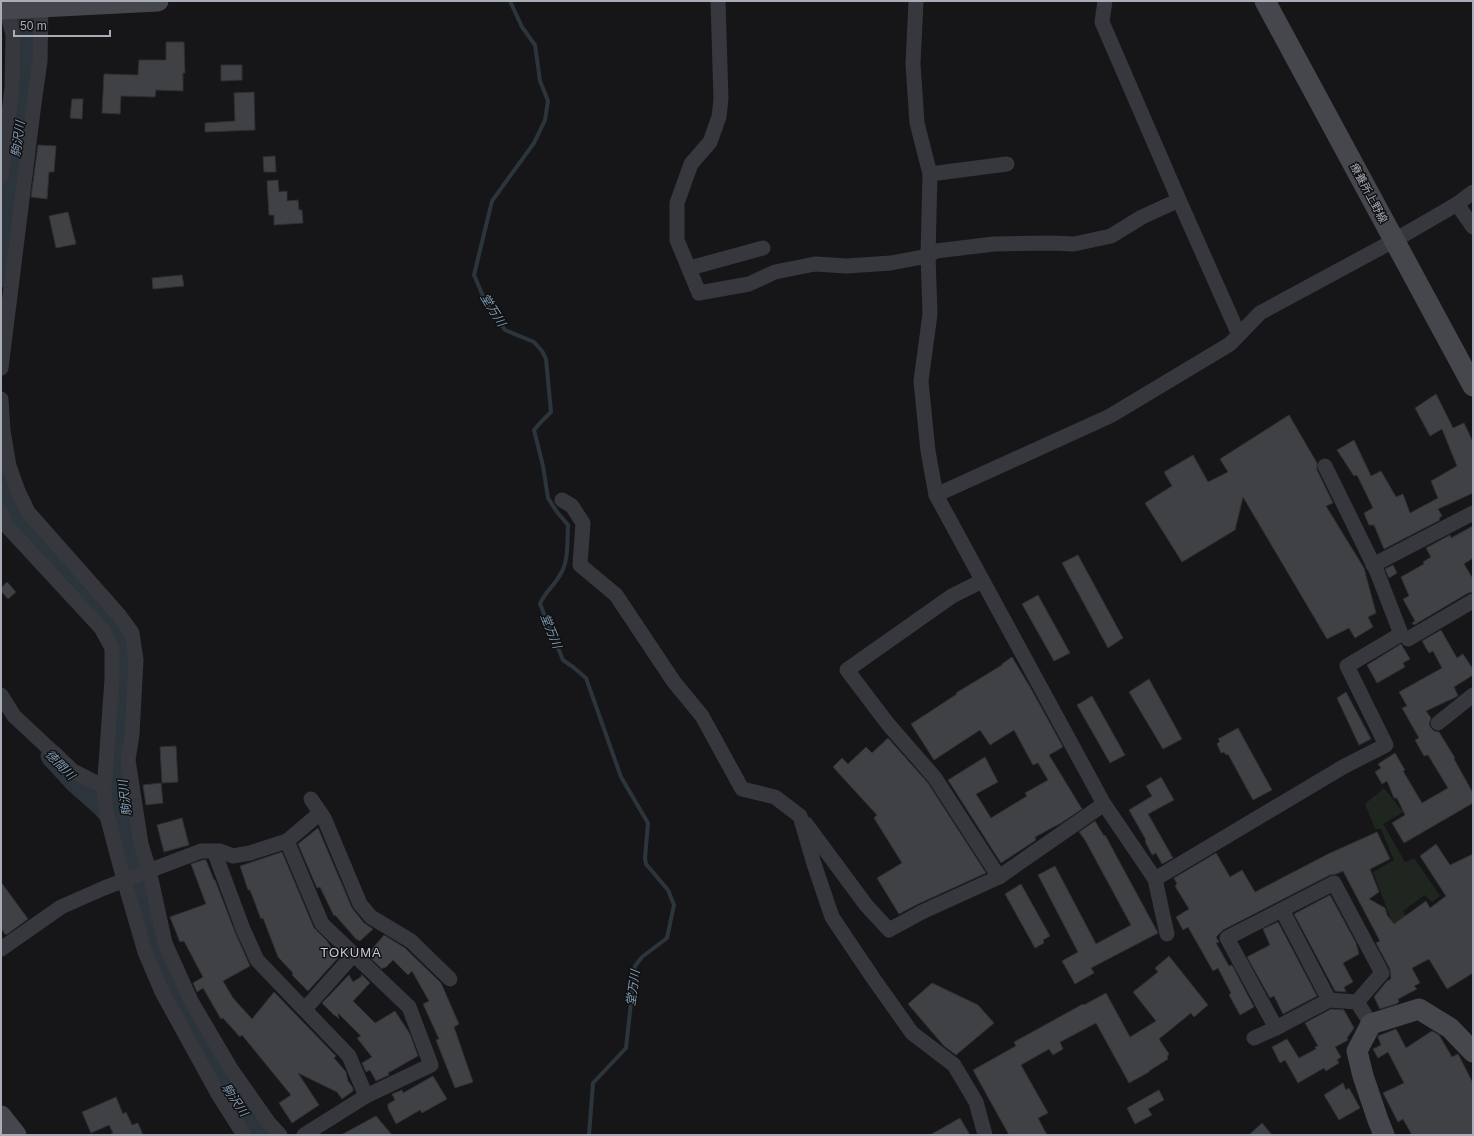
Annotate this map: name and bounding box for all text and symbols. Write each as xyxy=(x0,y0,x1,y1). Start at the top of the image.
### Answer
scale bar xyxy=(14,12,110,38)
text: 50 m xyxy=(20,19,47,33)
water label: 駒沢川 xyxy=(9,118,28,158)
street label: 療養所上野線 xyxy=(1348,161,1390,225)
water label: 堂万川 xyxy=(478,291,510,331)
water label: 堂万川 xyxy=(538,612,565,652)
water label: 徳間川 xyxy=(42,747,79,784)
water label: 駒沢川 xyxy=(116,777,134,817)
district label: TOKUMA xyxy=(320,945,382,960)
water label: 堂万川 xyxy=(624,967,643,1007)
water label: 駒沢川 xyxy=(219,1081,252,1120)

